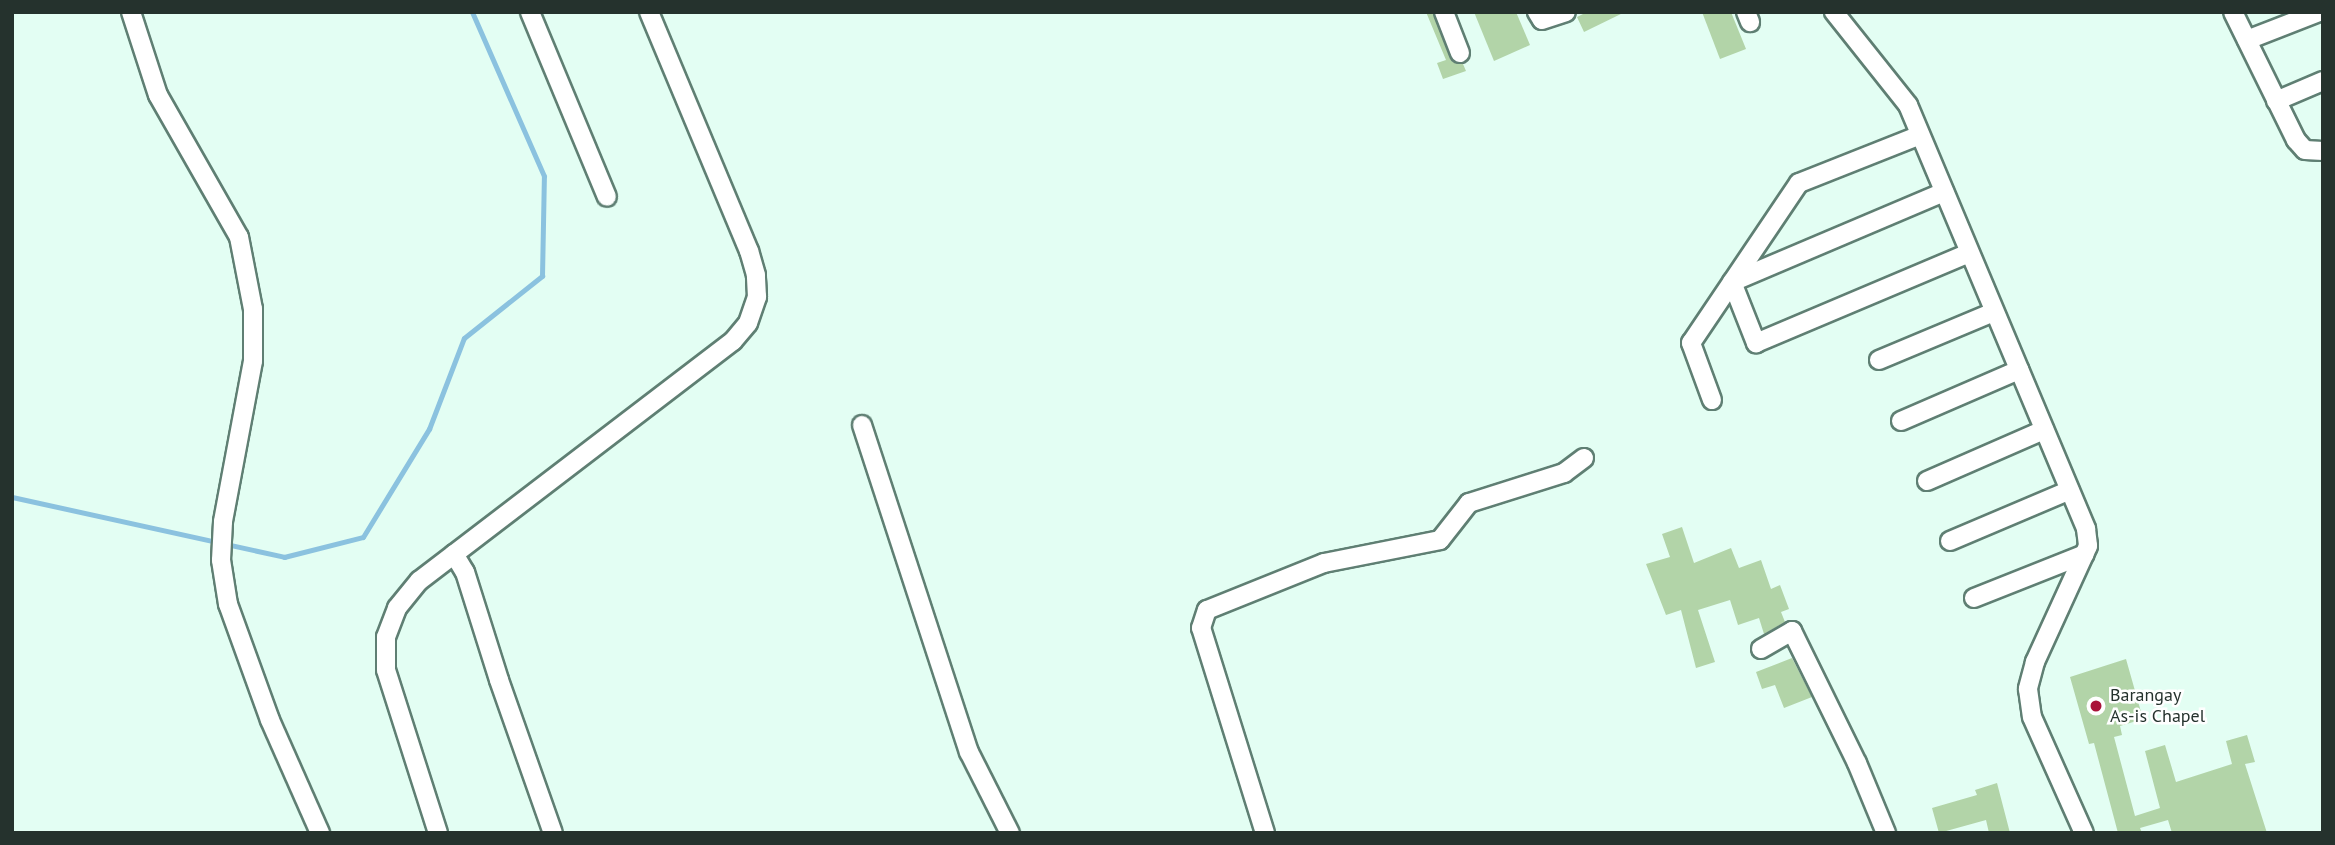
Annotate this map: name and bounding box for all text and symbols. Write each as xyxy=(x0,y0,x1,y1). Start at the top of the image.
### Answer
place label: Barangay As-is Chapel xyxy=(2110,685,2205,728)
marker: Barangay As-is Chapel xyxy=(2088,698,2104,714)

